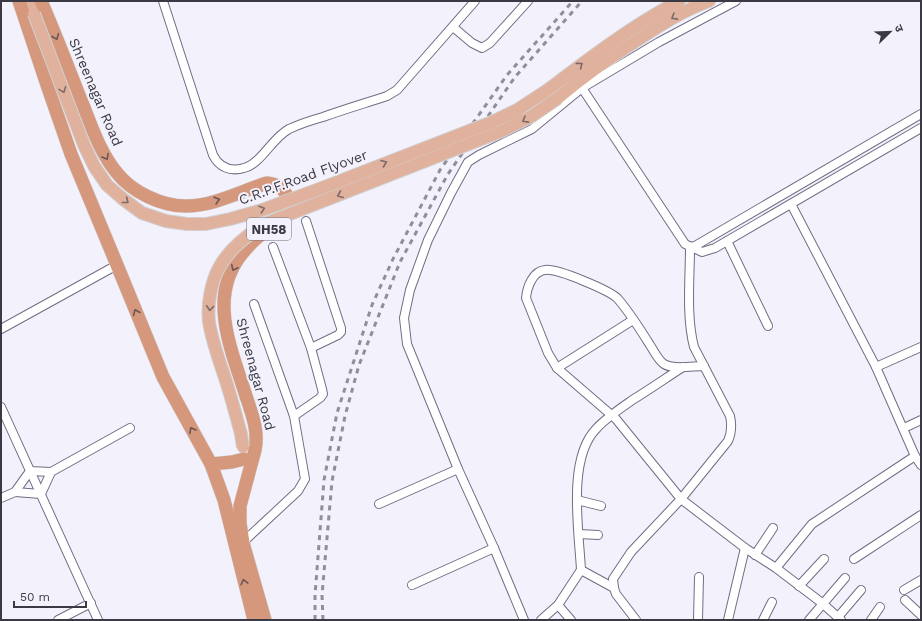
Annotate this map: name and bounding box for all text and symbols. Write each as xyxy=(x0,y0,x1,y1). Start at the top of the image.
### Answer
north arrow xyxy=(870,12,910,52)
one-way arrow xyxy=(671,13,678,20)
text: उ xyxy=(892,23,906,34)
one-way arrow xyxy=(51,32,59,40)
street label: Shreenagar Road xyxy=(66,36,126,148)
one-way arrow xyxy=(576,62,583,70)
one-way arrow xyxy=(58,86,66,93)
one-way arrow xyxy=(522,115,529,122)
street label: C.R.P.F.Road Flyover xyxy=(237,146,370,208)
one-way arrow xyxy=(102,153,109,160)
one-way arrow xyxy=(380,160,387,168)
one-way arrow xyxy=(337,190,344,198)
one-way arrow xyxy=(121,196,128,203)
one-way arrow xyxy=(214,196,221,205)
one-way arrow xyxy=(258,205,265,214)
road number: NH58 xyxy=(247,218,291,240)
one-way arrow xyxy=(231,263,238,271)
one-way arrow xyxy=(205,305,214,311)
one-way arrow xyxy=(133,309,141,316)
street label: Shreenagar Road xyxy=(233,316,279,432)
one-way arrow xyxy=(189,427,197,434)
one-way arrow xyxy=(240,579,249,586)
scale bar xyxy=(14,583,86,609)
text: 50 m xyxy=(20,590,50,604)

